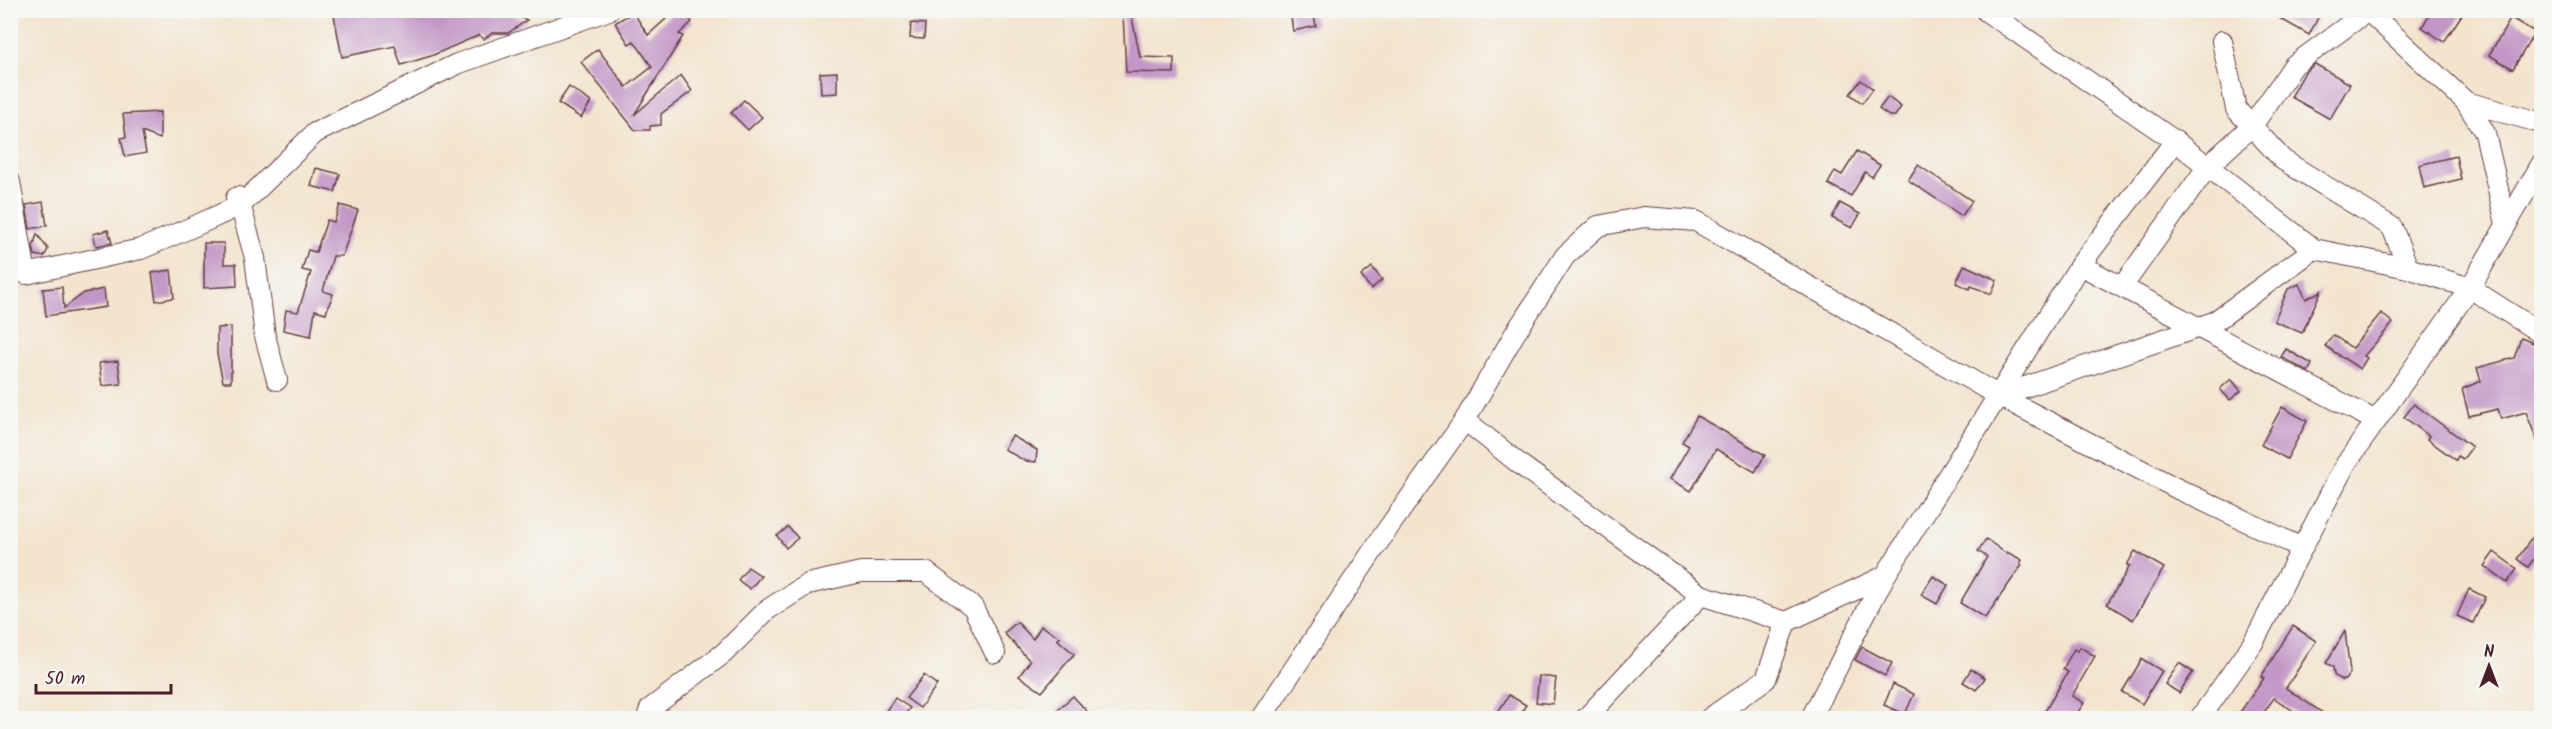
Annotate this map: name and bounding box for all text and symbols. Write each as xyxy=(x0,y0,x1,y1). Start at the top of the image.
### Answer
north arrow xyxy=(2459,636,2519,696)
text: N xyxy=(2484,640,2494,665)
scale bar xyxy=(36,657,171,695)
text: 50 m xyxy=(45,665,85,694)

